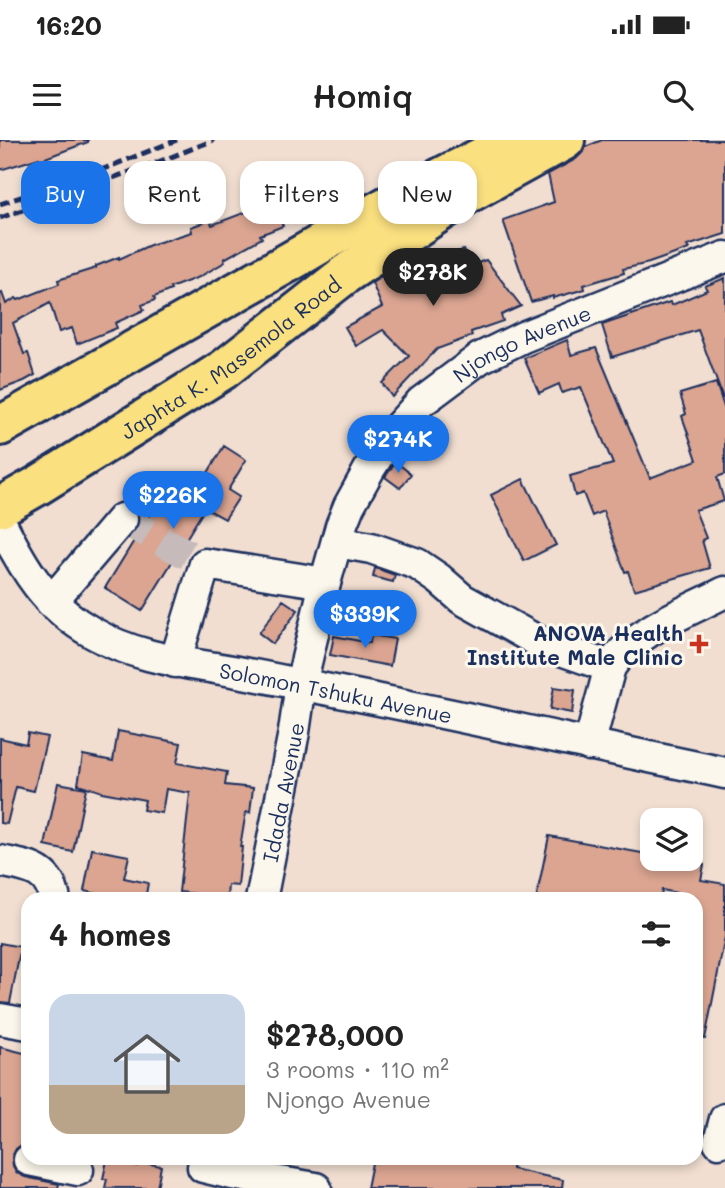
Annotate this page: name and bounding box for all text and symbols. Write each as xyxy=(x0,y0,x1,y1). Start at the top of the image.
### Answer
text: 16:20 xyxy=(35,8,102,42)
text: Homiq xyxy=(312,74,413,116)
icon: menu xyxy=(28,76,66,114)
icon: search xyxy=(659,76,697,114)
chip: Buy xyxy=(21,161,110,224)
chip: Rent xyxy=(124,161,226,224)
chip: Filters xyxy=(240,161,364,224)
chip: New xyxy=(378,161,477,224)
pin: $278K xyxy=(384,248,482,308)
text: $278K xyxy=(398,256,468,286)
street label: Japhta K. Masemola Road xyxy=(115,270,346,444)
street label: Njongo Avenue xyxy=(447,298,594,388)
pin: $274K xyxy=(349,416,447,475)
text: $274K xyxy=(363,423,433,453)
pin: $226K xyxy=(124,472,222,531)
text: $226K xyxy=(139,479,207,509)
pin: $339K xyxy=(316,590,414,650)
text: $339K xyxy=(330,598,400,628)
place label: ANOVA Health Institute Male Clinic xyxy=(467,619,683,670)
marker: ANOVA Health Institute Male Clinic xyxy=(689,634,709,654)
street label: Solomon Tshuku Avenue xyxy=(217,655,455,728)
street label: Idada Avenue xyxy=(255,721,309,864)
map controls xyxy=(640,808,703,871)
button: layers xyxy=(640,808,703,871)
text: 4 homes xyxy=(49,914,171,954)
icon: filters xyxy=(637,915,675,953)
text: $278,000 xyxy=(266,1014,404,1054)
icon: home xyxy=(105,1022,189,1106)
text: 3 rooms · 110 m² xyxy=(266,1054,449,1084)
text: Njongo Avenue xyxy=(266,1084,431,1114)

